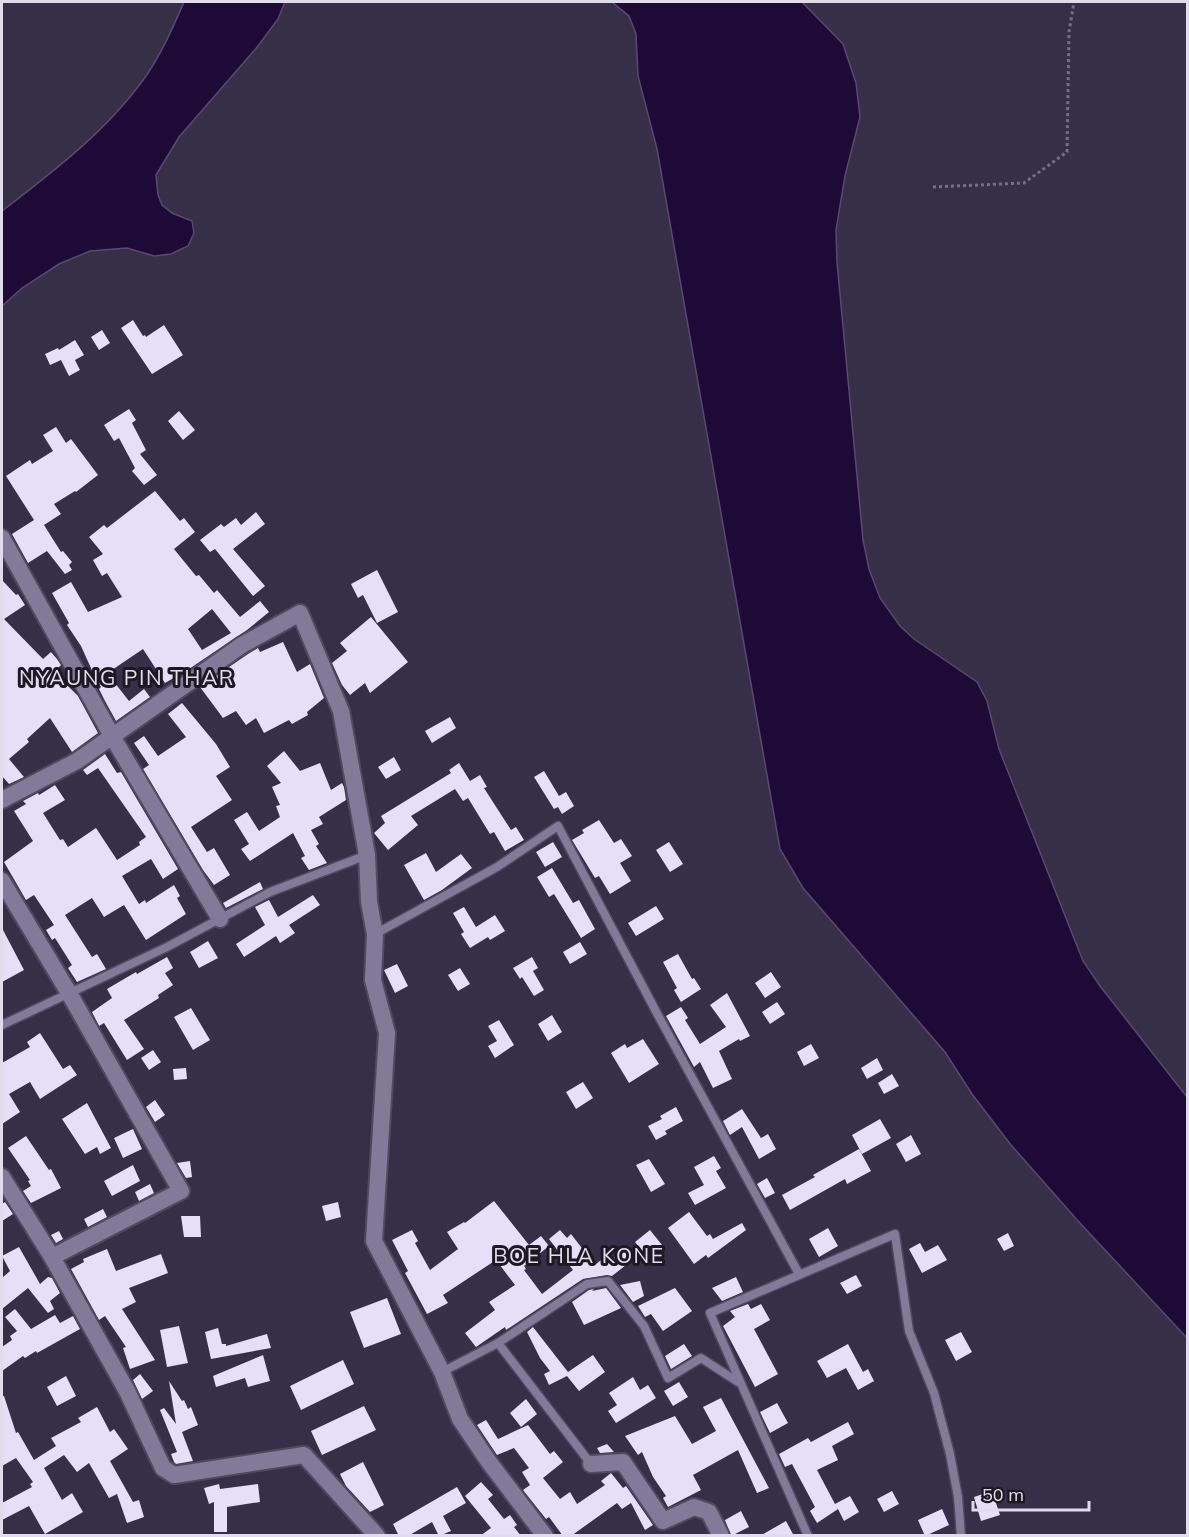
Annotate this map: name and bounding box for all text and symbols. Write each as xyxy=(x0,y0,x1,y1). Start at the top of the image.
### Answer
district label: NYAUNG PIN THAR xyxy=(19,664,235,690)
district label: BOE HLA KONE xyxy=(493,1242,665,1268)
scale bar xyxy=(973,1474,1088,1512)
text: 50 m xyxy=(982,1483,1024,1506)

